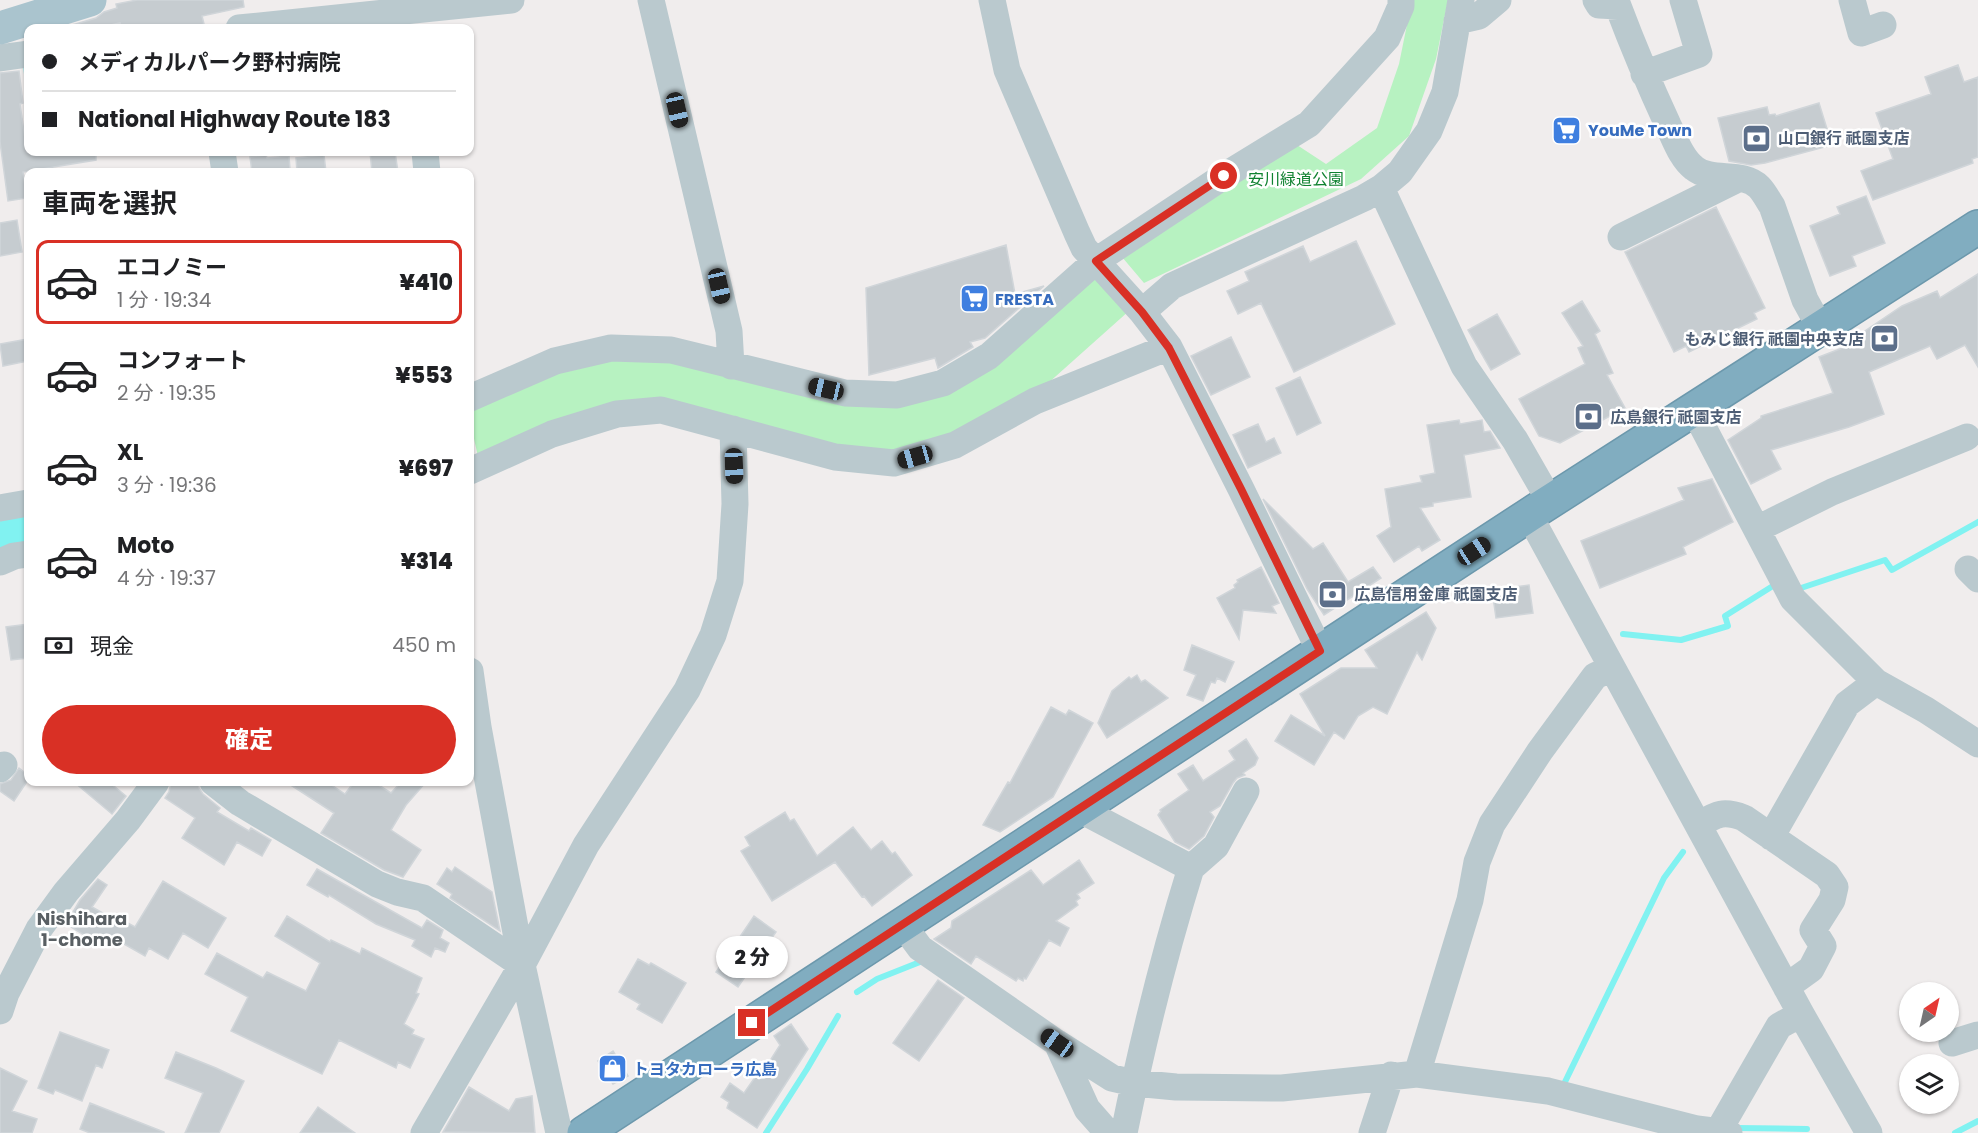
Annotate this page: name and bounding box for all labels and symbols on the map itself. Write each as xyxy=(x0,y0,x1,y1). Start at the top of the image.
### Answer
car xyxy=(664,90,690,130)
supermarket icon: YouMe Town xyxy=(1551,114,1583,146)
place label: YouMe Town xyxy=(1588,119,1692,142)
bank icon: 山口銀行 祇園支店 xyxy=(1741,122,1773,154)
place label: 山口銀行 祇園支店 xyxy=(1778,127,1909,150)
route start xyxy=(1210,162,1237,189)
park label: 安川緑道公園 xyxy=(1248,168,1344,191)
car xyxy=(706,266,732,306)
supermarket icon: FRESTA xyxy=(958,283,990,315)
place label: FRESTA xyxy=(995,288,1054,311)
bank icon: もみじ銀行 祇園中央支店 xyxy=(1869,323,1901,355)
place label: もみじ銀行 祇園中央支店 xyxy=(1685,328,1864,351)
car xyxy=(806,376,846,402)
bank icon: 広島銀行 祇園支店 xyxy=(1573,401,1605,433)
place label: 広島銀行 祇園支店 xyxy=(1610,406,1741,429)
car xyxy=(895,443,935,471)
car xyxy=(724,448,744,484)
car xyxy=(1454,534,1494,568)
bank icon: 広島信用金庫 祇園支店 xyxy=(1317,578,1349,610)
place label: 広島信用金庫 祇園支店 xyxy=(1354,583,1517,606)
district label: Nishihara 1-chome xyxy=(37,906,127,952)
callout: 2 分 xyxy=(716,936,788,978)
north arrow xyxy=(1899,982,1959,1042)
route end xyxy=(738,1009,765,1036)
car xyxy=(1037,1025,1077,1061)
shop icon: トヨタカローラ広島 xyxy=(596,1053,628,1085)
place label: トヨタカローラ広島 xyxy=(633,1058,777,1081)

